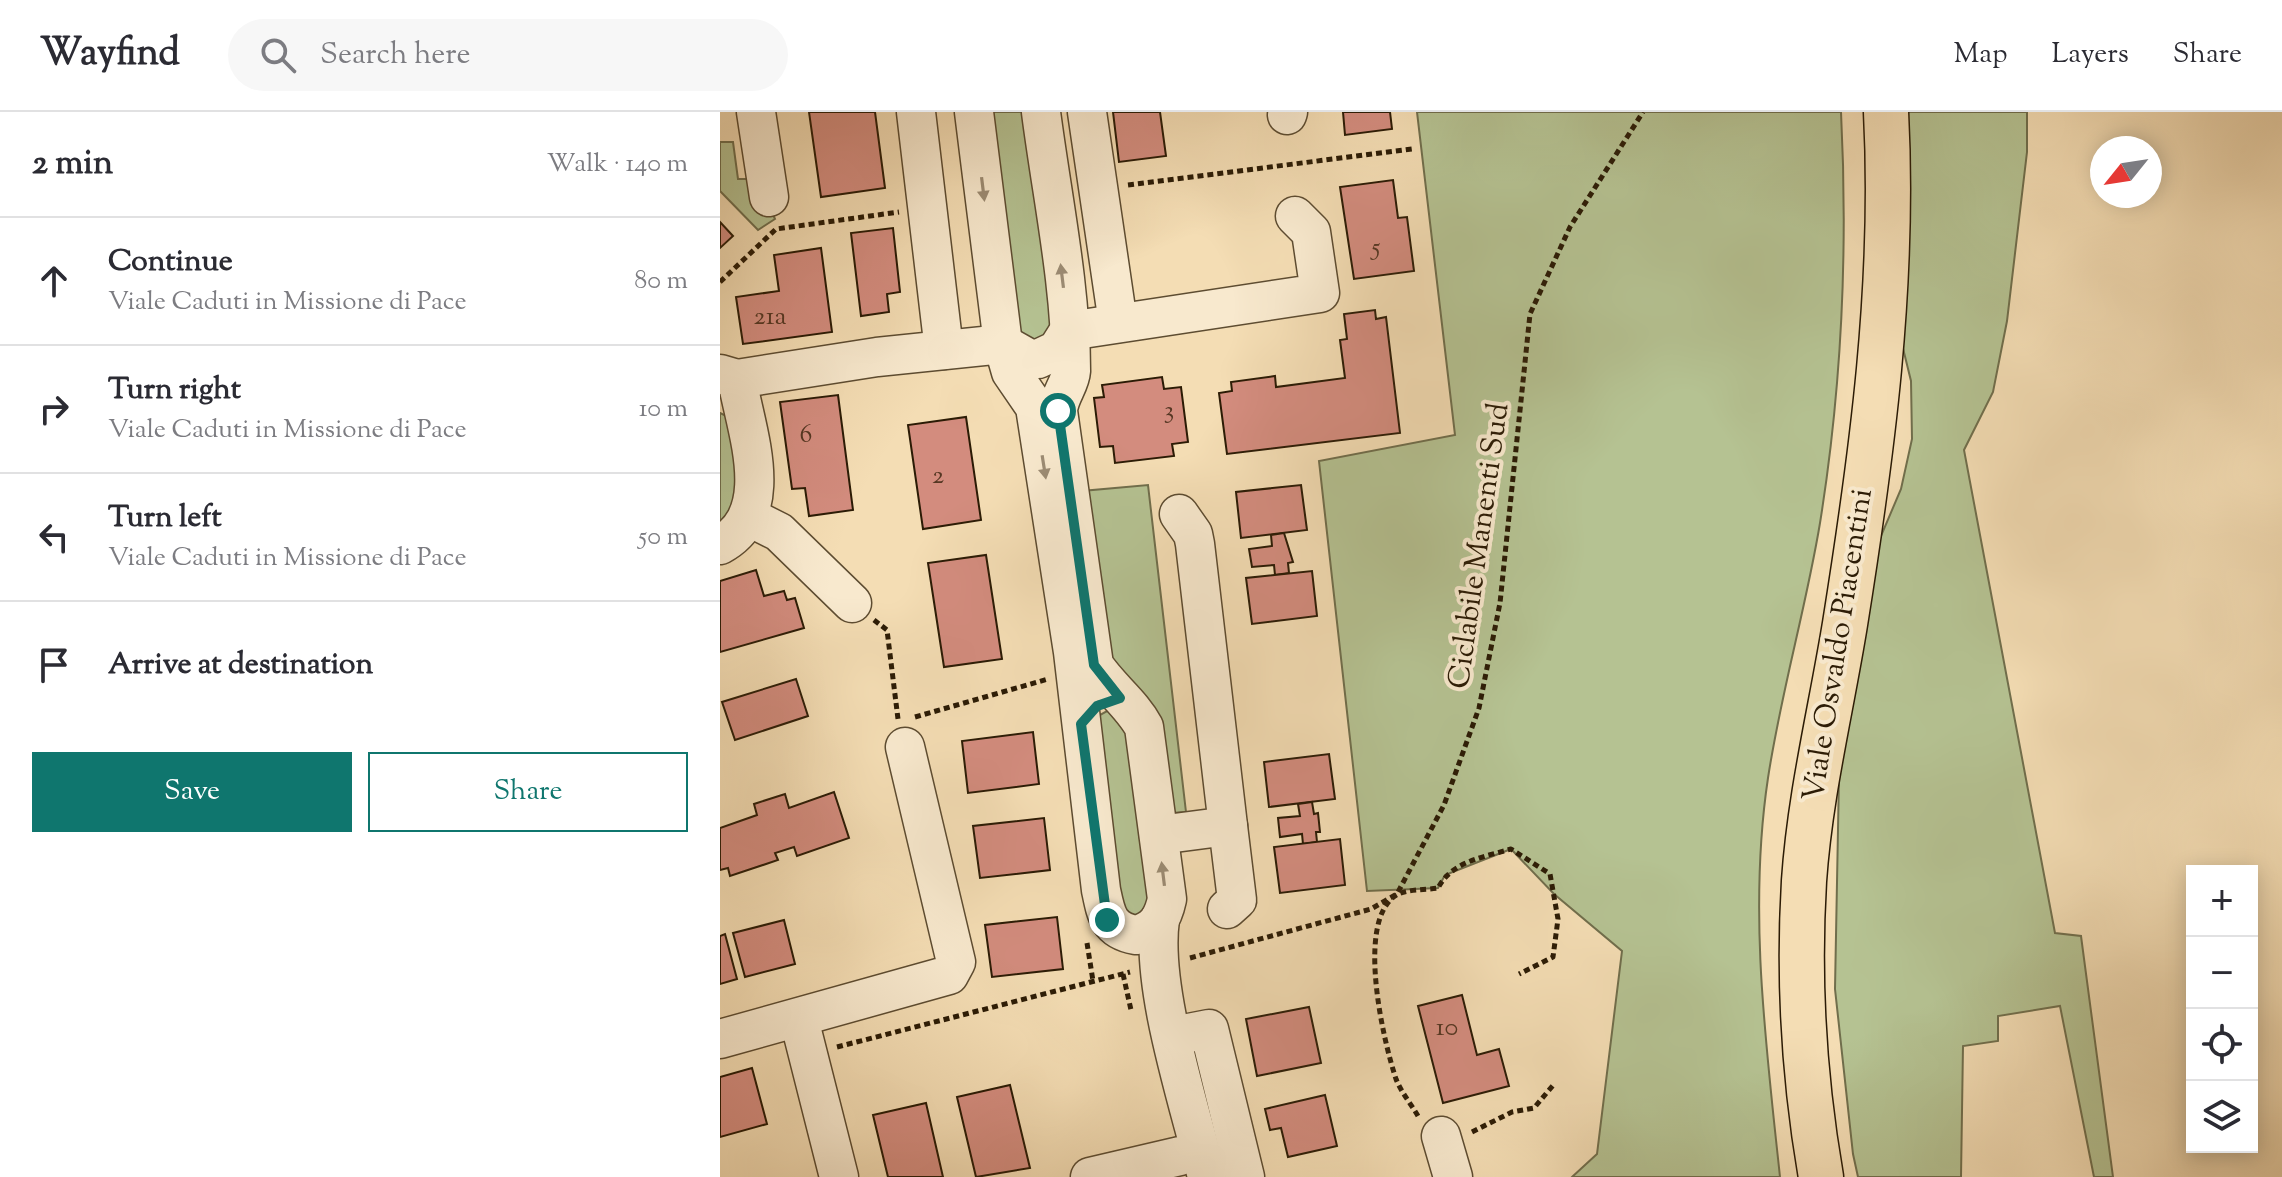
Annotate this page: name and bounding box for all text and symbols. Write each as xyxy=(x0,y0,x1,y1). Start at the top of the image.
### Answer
search box xyxy=(228,19,788,91)
text: Wayfind xyxy=(40,28,180,82)
icon: search xyxy=(256,33,300,77)
text: Search here xyxy=(320,34,471,77)
text: Map xyxy=(1954,35,2007,75)
text: Layers xyxy=(2051,35,2129,75)
text: Share xyxy=(2173,35,2242,75)
north arrow xyxy=(2090,136,2162,208)
text: 2 min xyxy=(32,140,113,189)
text: Walk · 140 m xyxy=(547,146,688,183)
one-way arrow xyxy=(977,177,990,202)
house number: 5 xyxy=(1370,230,1381,267)
text: Continue xyxy=(108,241,233,284)
icon: ahead xyxy=(32,259,76,303)
text: 80 m xyxy=(634,263,688,300)
one-way arrow xyxy=(1055,264,1068,289)
text: Viale Caduti in Missione di Pace xyxy=(108,284,467,321)
house number: 21a xyxy=(754,299,787,336)
text: Turn right xyxy=(108,369,241,412)
icon: right xyxy=(32,387,76,431)
text: 10 m xyxy=(639,391,688,428)
route start xyxy=(1040,393,1076,429)
house number: 3 xyxy=(1164,393,1174,430)
street label: Ciclabile Manenti Sud xyxy=(1439,400,1521,692)
text: Viale Caduti in Missione di Pace xyxy=(108,412,467,449)
house number: 6 xyxy=(800,417,812,454)
one-way arrow xyxy=(1038,455,1051,480)
house number: 2 xyxy=(932,458,944,495)
street label: Viale Osvaldo Piacentini xyxy=(1793,486,1885,804)
text: Turn left xyxy=(108,497,222,540)
icon: left xyxy=(32,515,76,559)
text: 50 m xyxy=(638,519,688,556)
text: Viale Caduti in Missione di Pace xyxy=(108,540,467,577)
icon: arrive xyxy=(32,643,76,687)
text: Arrive at destination xyxy=(108,644,373,687)
button: Save xyxy=(32,752,352,832)
button: Share xyxy=(368,752,688,832)
one-way arrow xyxy=(1156,861,1169,886)
map controls xyxy=(2186,865,2258,1153)
button: + xyxy=(2186,865,2258,937)
route end xyxy=(1089,902,1125,938)
button: − xyxy=(2186,937,2258,1009)
button: locate xyxy=(2186,1009,2258,1081)
house number: 10 xyxy=(1436,1010,1458,1047)
button: layers xyxy=(2186,1081,2258,1153)

